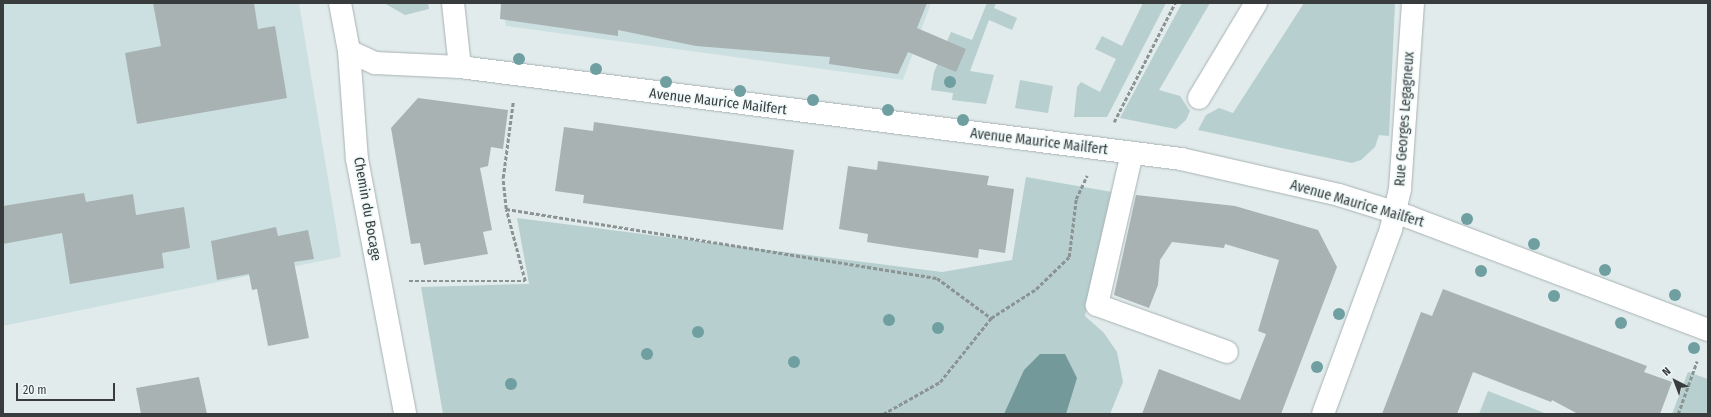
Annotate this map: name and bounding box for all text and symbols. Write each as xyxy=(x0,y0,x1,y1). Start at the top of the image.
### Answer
street label: Rue Georges Legagneux xyxy=(1392,51,1418,187)
street label: Avenue Maurice Mailfert xyxy=(648,85,788,119)
street label: Avenue Maurice Mailfert xyxy=(969,125,1109,159)
street label: Chemin du Bocage xyxy=(350,156,384,262)
street label: Avenue Maurice Mailfert xyxy=(1288,177,1426,231)
north arrow xyxy=(1655,361,1695,401)
text: N xyxy=(1660,365,1673,379)
scale bar xyxy=(18,375,117,401)
text: 20 m xyxy=(23,383,47,397)

